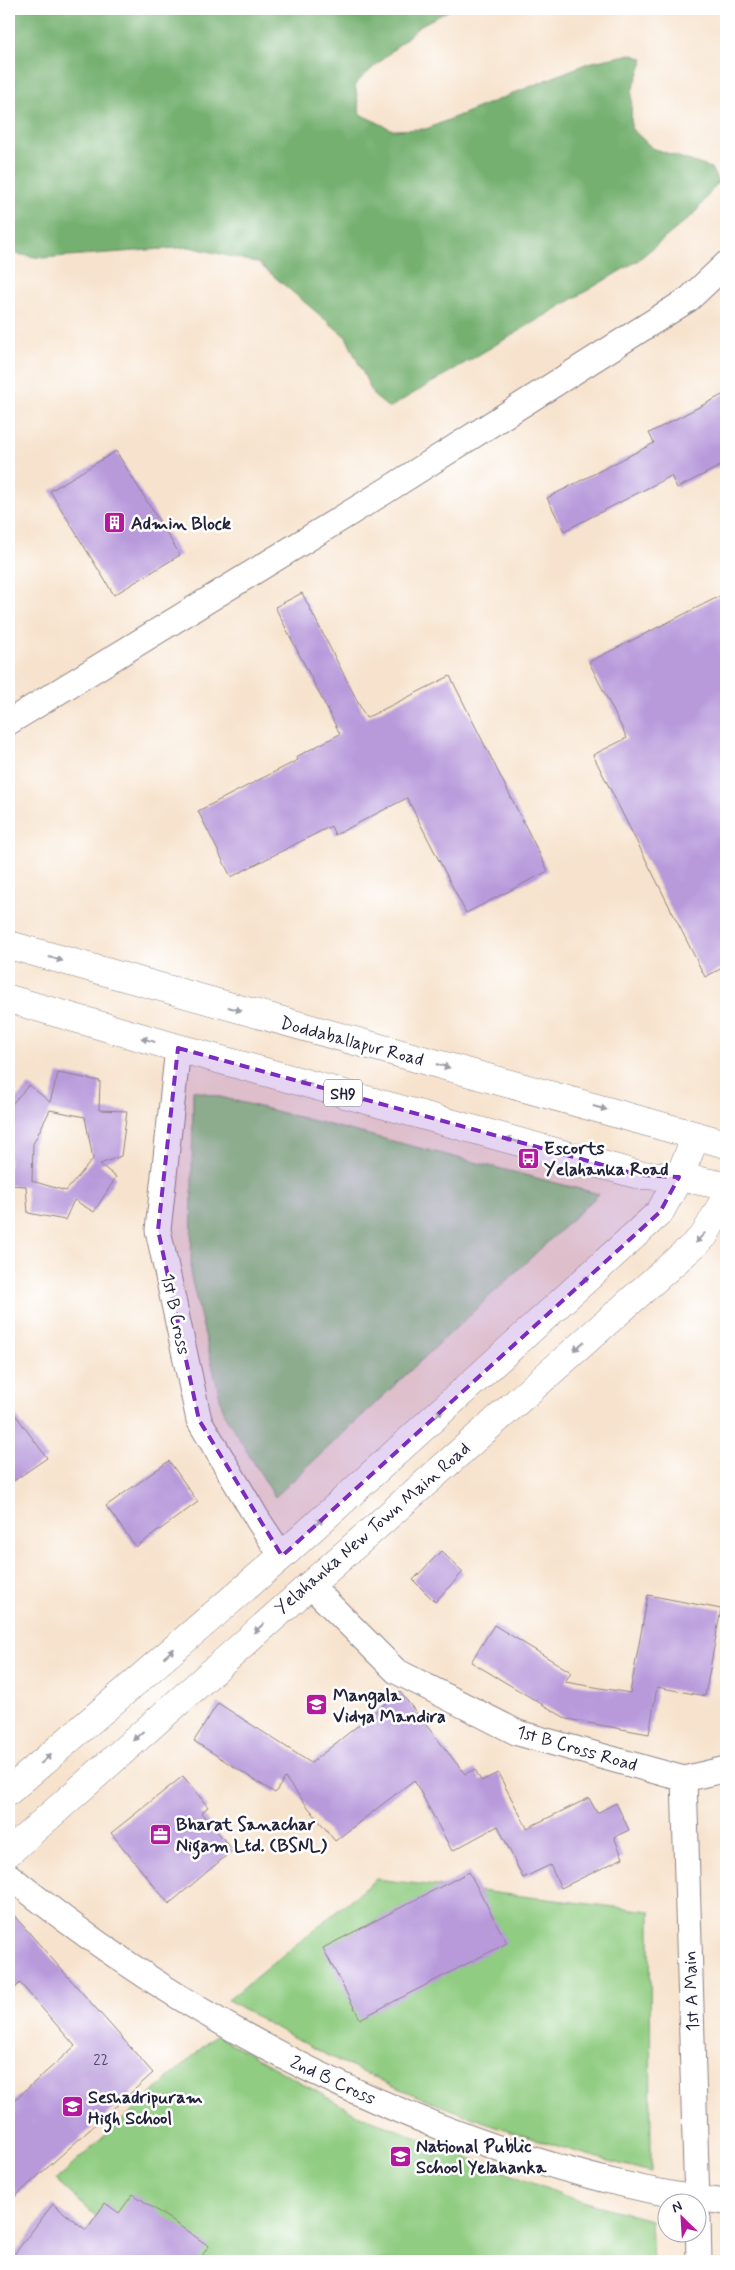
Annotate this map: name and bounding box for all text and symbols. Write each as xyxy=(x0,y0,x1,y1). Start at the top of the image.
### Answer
building icon: Admin Block xyxy=(103,511,127,535)
place label: Admin Block xyxy=(131,512,231,536)
one-way arrow xyxy=(48,955,63,963)
one-way arrow xyxy=(228,1006,243,1014)
street label: Doddaballapur Road xyxy=(277,1011,426,1073)
one-way arrow xyxy=(141,1035,156,1043)
one-way arrow xyxy=(436,1062,451,1070)
one-way arrow xyxy=(297,1079,312,1087)
road number: SH9 xyxy=(324,1080,362,1106)
one-way arrow xyxy=(592,1104,607,1112)
one-way arrow xyxy=(505,1136,520,1144)
place label: Escorts Yelahanka Road xyxy=(544,1137,669,1182)
bus stop icon: Escorts Yelahanka Road xyxy=(516,1146,540,1170)
one-way arrow xyxy=(694,1232,706,1244)
street label: 1st B Cross xyxy=(155,1271,195,1357)
one-way arrow xyxy=(578,1275,591,1286)
one-way arrow xyxy=(573,1340,585,1351)
one-way arrow xyxy=(432,1408,444,1420)
street label: Yelahanka New Town Main Road xyxy=(270,1437,476,1620)
one-way arrow xyxy=(312,1517,324,1529)
one-way arrow xyxy=(254,1622,266,1634)
one-way arrow xyxy=(162,1648,175,1659)
place label: Mangala Vidya Mandira xyxy=(333,1684,446,1729)
school or university icon: Mangala Vidya Mandira xyxy=(305,1693,329,1717)
street label: 1st B Cross Road xyxy=(514,1720,640,1778)
one-way arrow xyxy=(133,1730,145,1742)
one-way arrow xyxy=(39,1754,52,1765)
place label: Bharat Sanachar Nigam Ltd. (BSNL) xyxy=(176,1813,327,1860)
office icon: Bharat Sanachar Nigam Ltd. (BSNL) xyxy=(148,1822,172,1846)
street label: 1st A Main xyxy=(679,1950,705,2032)
house number: 22 xyxy=(93,2051,109,2071)
street label: 2nd B Cross xyxy=(286,2051,379,2111)
place label: Seshadripuram High School xyxy=(88,2086,203,2133)
school or university icon: Seshadripuram High School xyxy=(60,2095,84,2119)
place label: National Public School Yelahanka xyxy=(416,2135,547,2180)
school or university icon: National Public School Yelahanka xyxy=(388,2144,412,2168)
north arrow xyxy=(658,2192,708,2242)
text: N xyxy=(669,2197,685,2217)

